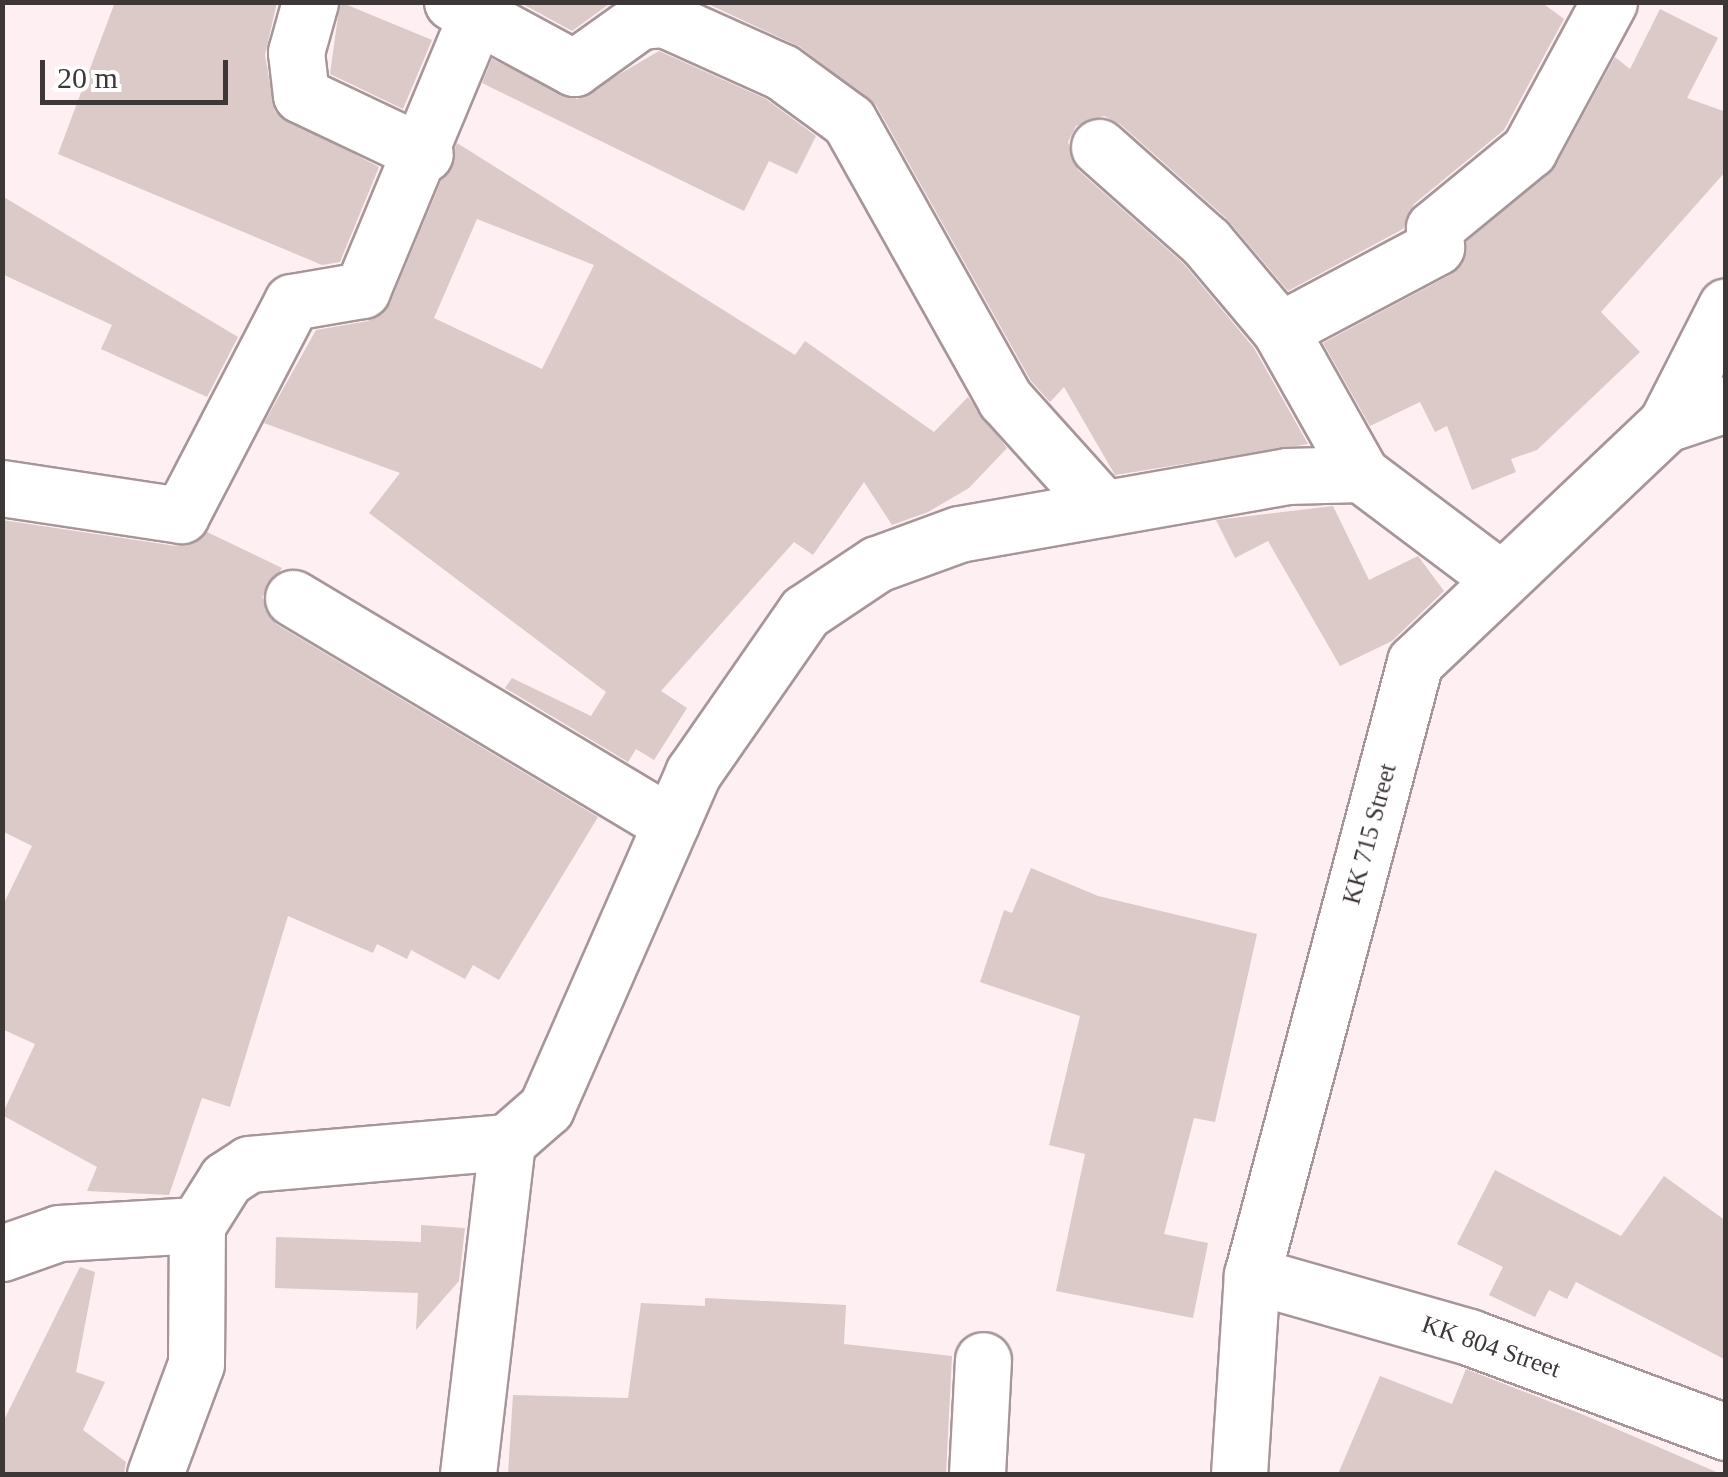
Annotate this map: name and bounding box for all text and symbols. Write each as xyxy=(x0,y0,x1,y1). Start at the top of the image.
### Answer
scale bar xyxy=(45,40,232,102)
text: 20 m xyxy=(57,61,118,94)
street label: KK 715 Street xyxy=(1337,760,1403,908)
street label: KK 804 Street xyxy=(1418,1309,1564,1385)

